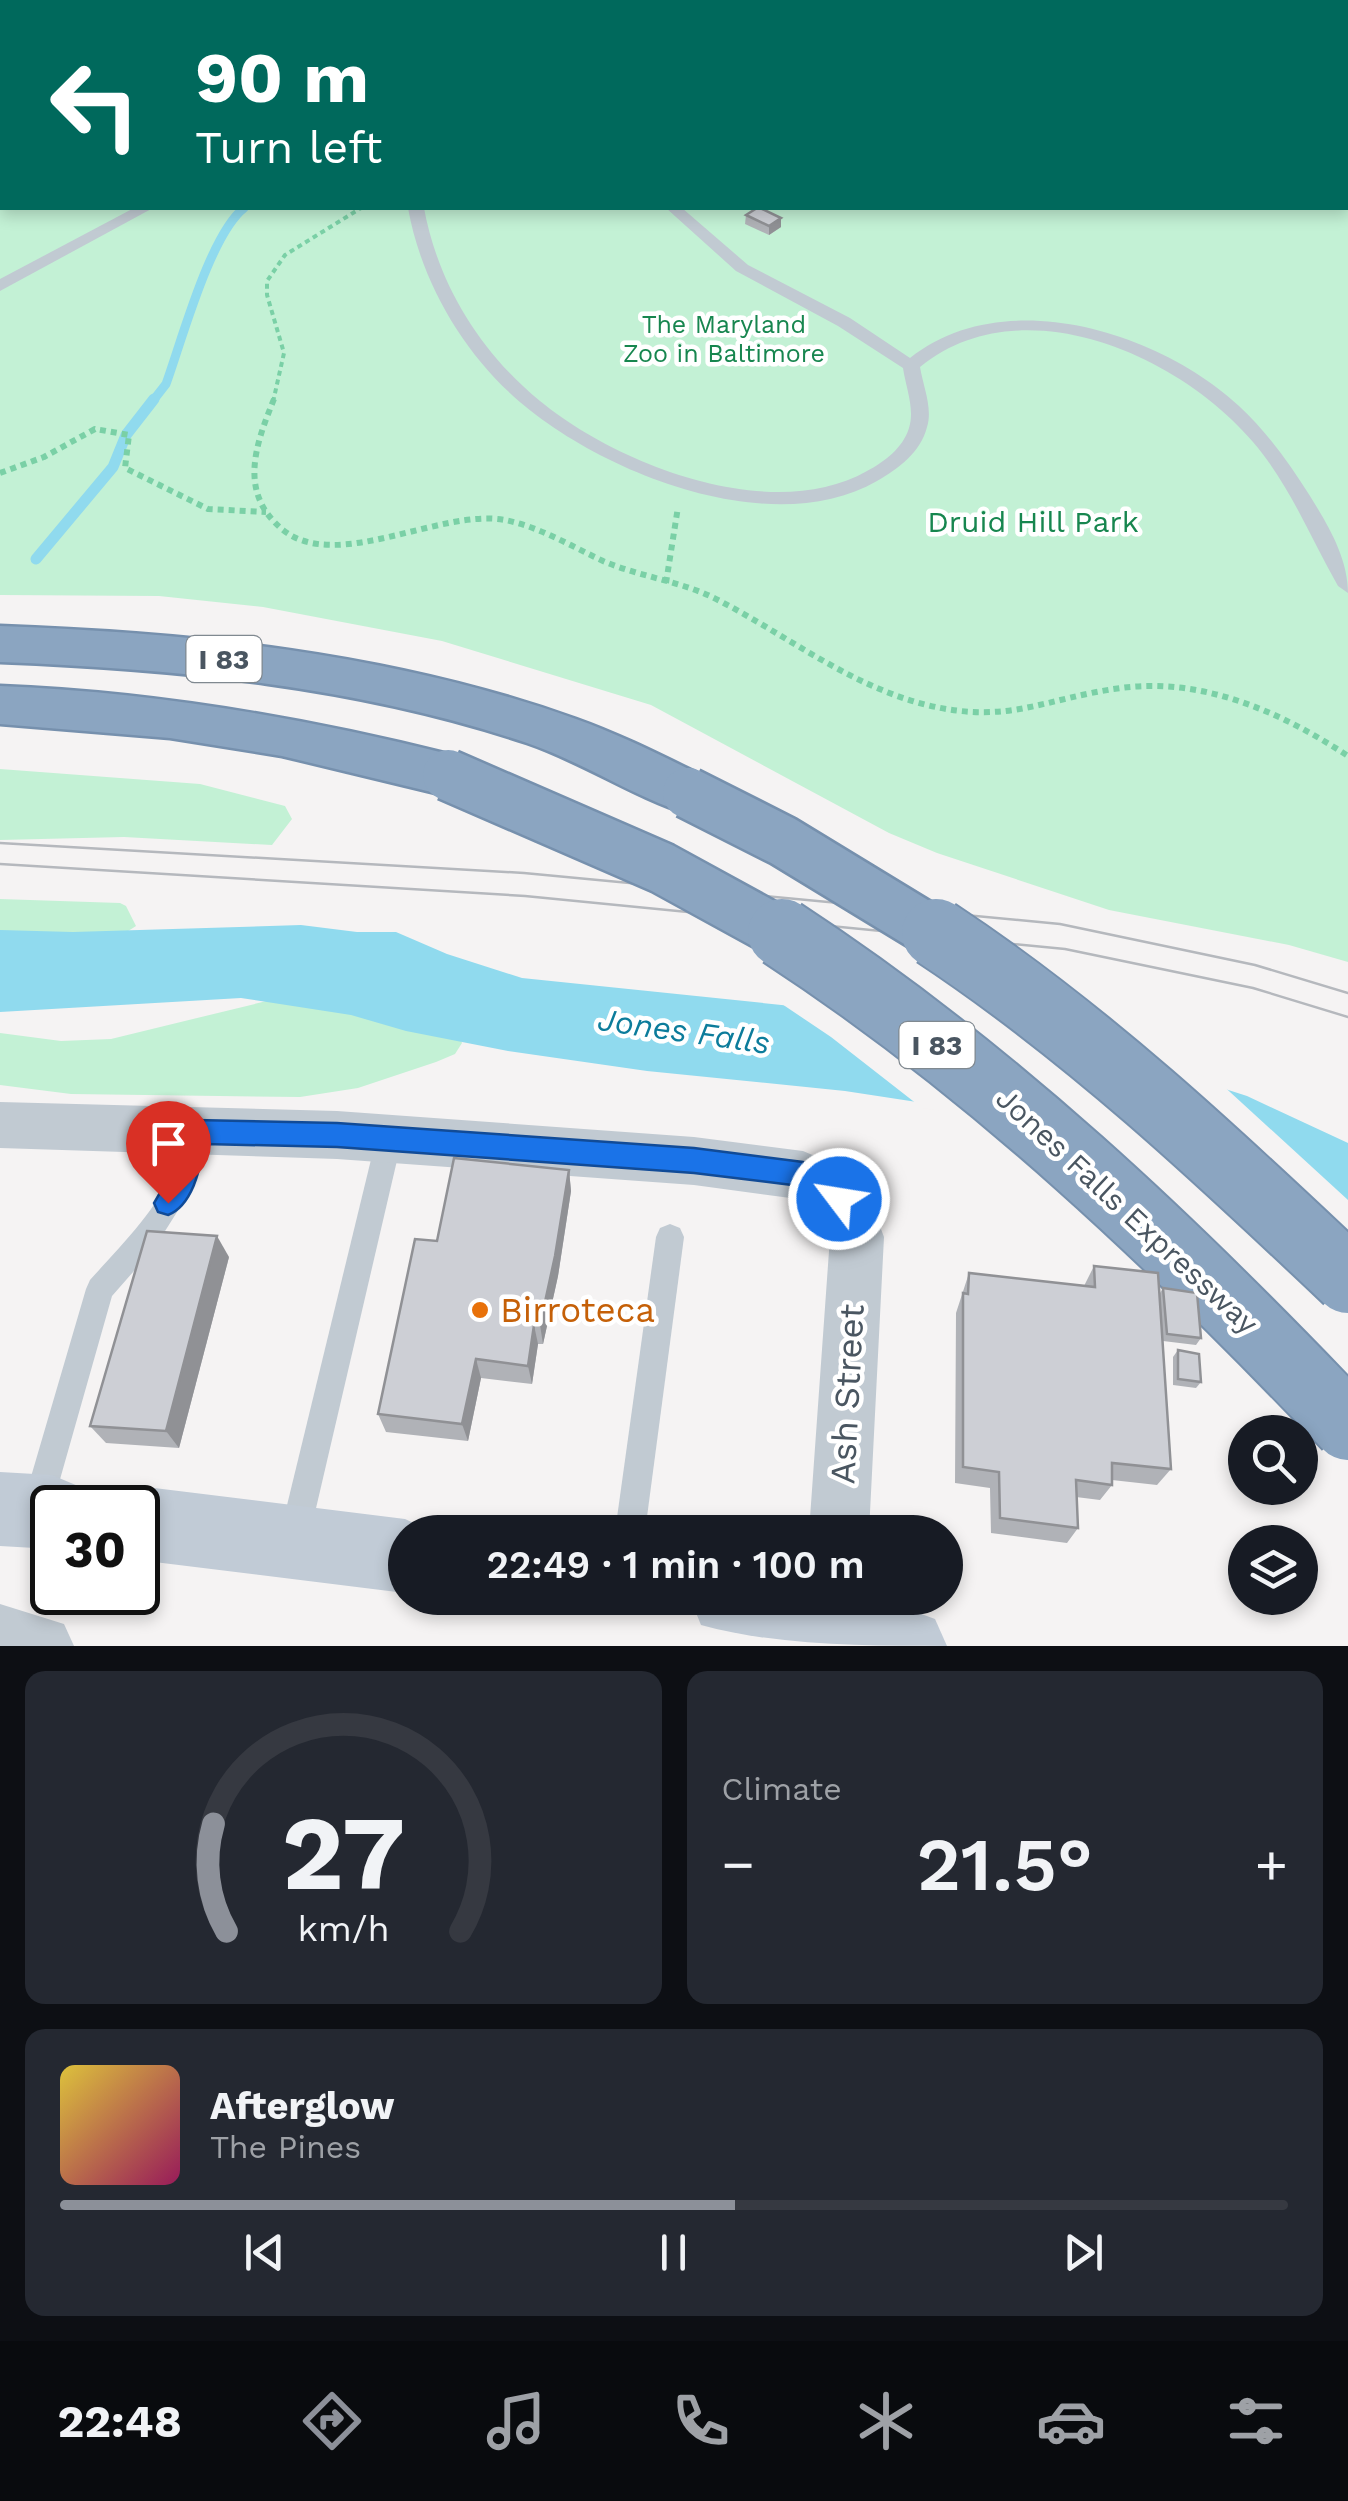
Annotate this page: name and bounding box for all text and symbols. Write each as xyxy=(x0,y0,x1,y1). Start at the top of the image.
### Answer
text: 90 m xyxy=(195,37,369,119)
icon: left xyxy=(30,40,160,170)
text: Turn left xyxy=(195,121,382,174)
park label: The Maryland Zoo in Baltimore xyxy=(623,310,825,368)
park label: Druid Hill Park xyxy=(927,504,1139,539)
road number: I 83 xyxy=(186,636,262,682)
water label: Jones Falls xyxy=(595,1000,773,1062)
road number: I 83 xyxy=(900,1022,974,1068)
street label: Jones Falls Expressway xyxy=(989,1080,1266,1341)
pin xyxy=(126,1101,211,1204)
icon: arrive xyxy=(141,1116,196,1171)
position arrow xyxy=(787,1147,891,1251)
place label: Birroteca xyxy=(500,1289,655,1331)
marker: Birroteca xyxy=(469,1299,491,1321)
street label: Ash Street xyxy=(821,1303,873,1485)
map controls xyxy=(1228,1415,1318,1615)
button: search xyxy=(1228,1415,1318,1505)
speed limit sign: 30 xyxy=(30,1485,160,1615)
button: layers xyxy=(1228,1525,1318,1615)
text: 22:49 · 1 min · 100 m xyxy=(486,1543,865,1587)
text: Climate xyxy=(722,1770,842,1808)
text: 27 xyxy=(282,1792,405,1914)
text: 21.5° xyxy=(917,1820,1093,1908)
text: − xyxy=(722,1832,755,1896)
text: + xyxy=(1255,1832,1288,1896)
text: km/h xyxy=(297,1908,389,1950)
text: Afterglow xyxy=(210,2084,395,2128)
text: The Pines xyxy=(210,2128,361,2166)
icon: previous xyxy=(237,2225,292,2280)
icon: pause xyxy=(646,2225,701,2280)
icon: next xyxy=(1056,2225,1111,2280)
icon: directions xyxy=(297,2386,367,2456)
icon: music xyxy=(481,2386,551,2456)
icon: phone xyxy=(666,2386,736,2456)
icon: climate xyxy=(851,2386,921,2456)
icon: car xyxy=(1036,2386,1106,2456)
icon: filters xyxy=(1221,2386,1291,2456)
text: 22:48 xyxy=(57,2395,182,2448)

